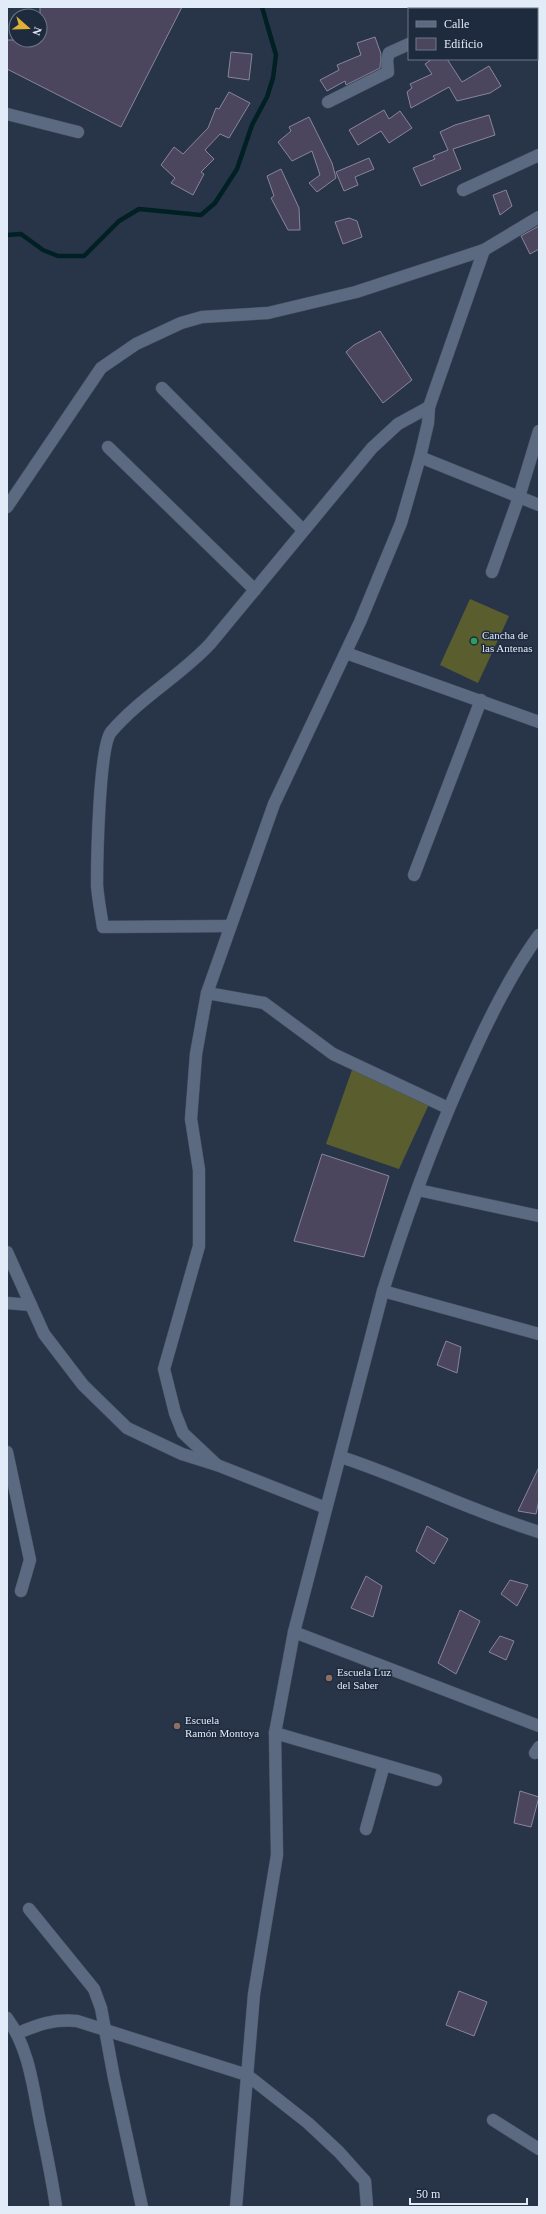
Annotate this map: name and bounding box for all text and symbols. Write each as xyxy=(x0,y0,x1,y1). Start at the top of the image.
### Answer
north arrow xyxy=(8,8,48,48)
legend xyxy=(408,8,538,60)
text: Calle xyxy=(444,17,469,31)
text: N xyxy=(30,26,44,37)
text: Edificio xyxy=(444,37,483,51)
place label: Cancha de las Antenas xyxy=(482,629,532,654)
marker: Cancha de las Antenas xyxy=(469,636,479,646)
place label: Escuela Luz del Saber xyxy=(337,1666,391,1691)
marker: Escuela Luz del Saber xyxy=(324,1673,334,1683)
place label: Escuela Ramón Montoya xyxy=(185,1714,259,1739)
marker: Escuela Ramón Montoya xyxy=(172,1721,182,1731)
scale bar xyxy=(410,2180,527,2206)
text: 50 m xyxy=(416,2187,441,2201)

